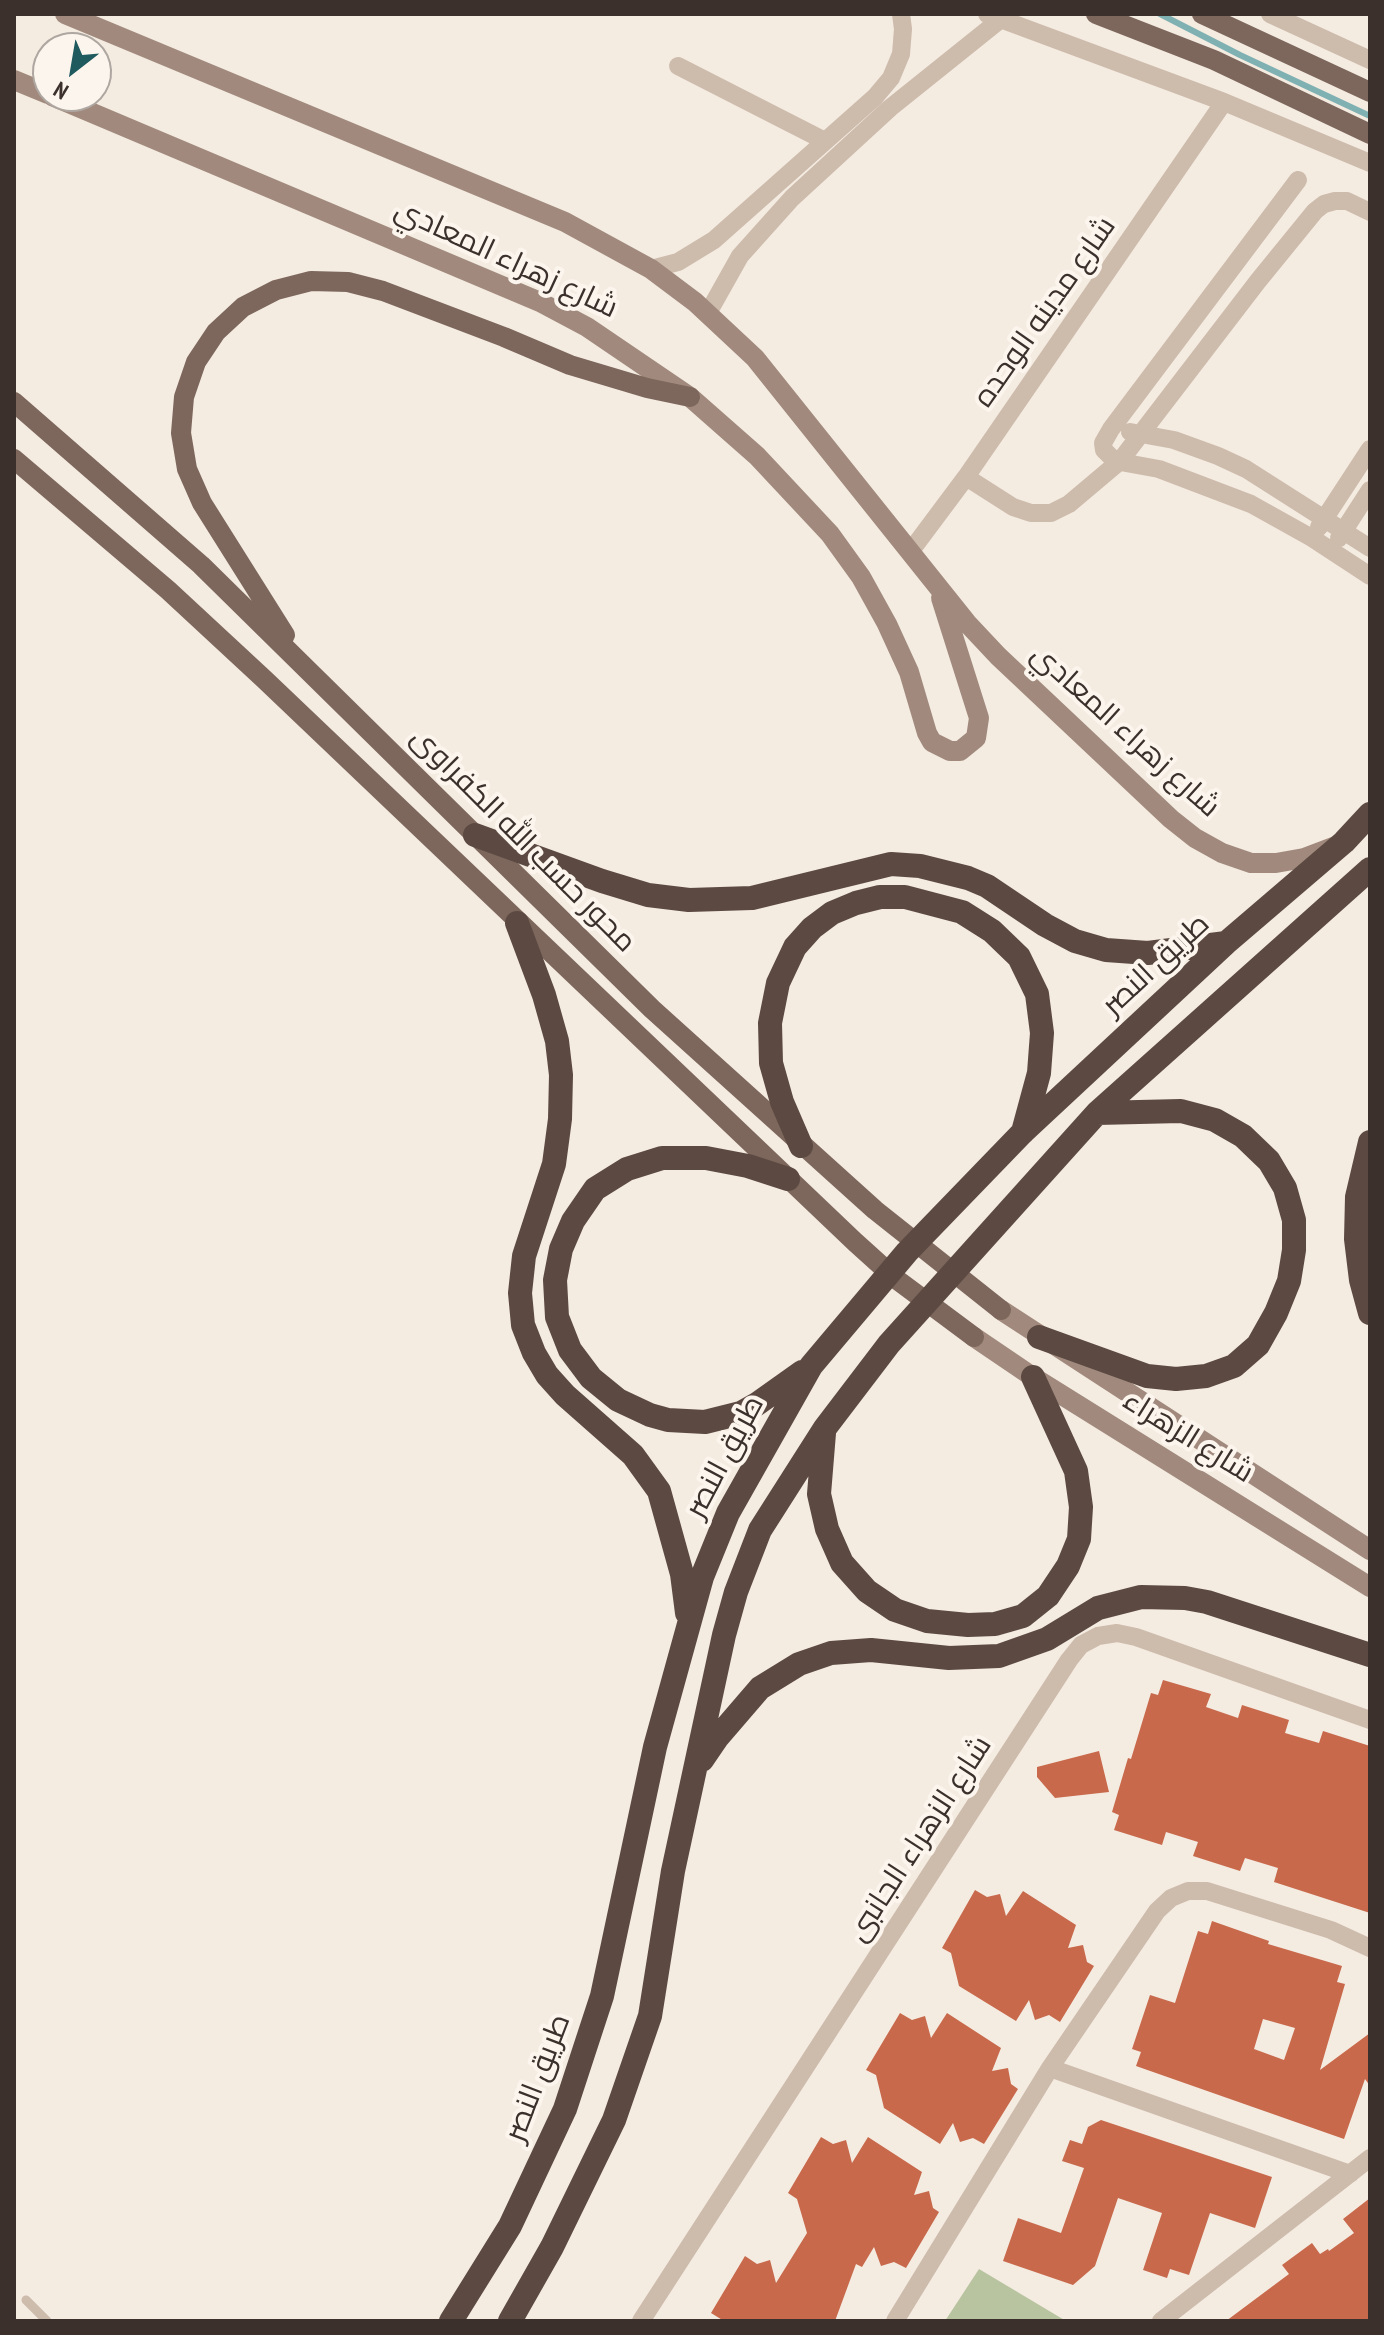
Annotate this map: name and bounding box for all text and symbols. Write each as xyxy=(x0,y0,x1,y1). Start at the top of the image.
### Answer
north arrow xyxy=(32,32,112,112)
text: N xyxy=(48,76,73,106)
street label: شارع زهراء المعادي xyxy=(389,192,623,326)
street label: شارع مدينه الوحده xyxy=(966,210,1124,414)
street label: شارع زهراء المعادي xyxy=(1023,637,1227,825)
street label: محور حسب الله الكفراوى xyxy=(403,720,643,960)
street label: طريق النصر xyxy=(1095,906,1217,1024)
street label: شارع الزهراء xyxy=(1116,1383,1260,1491)
street label: طريق النصر xyxy=(678,1390,772,1524)
street label: شارع الزهراء الجانبى xyxy=(840,1729,1000,1949)
street label: طريق النصر xyxy=(497,2009,579,2147)

